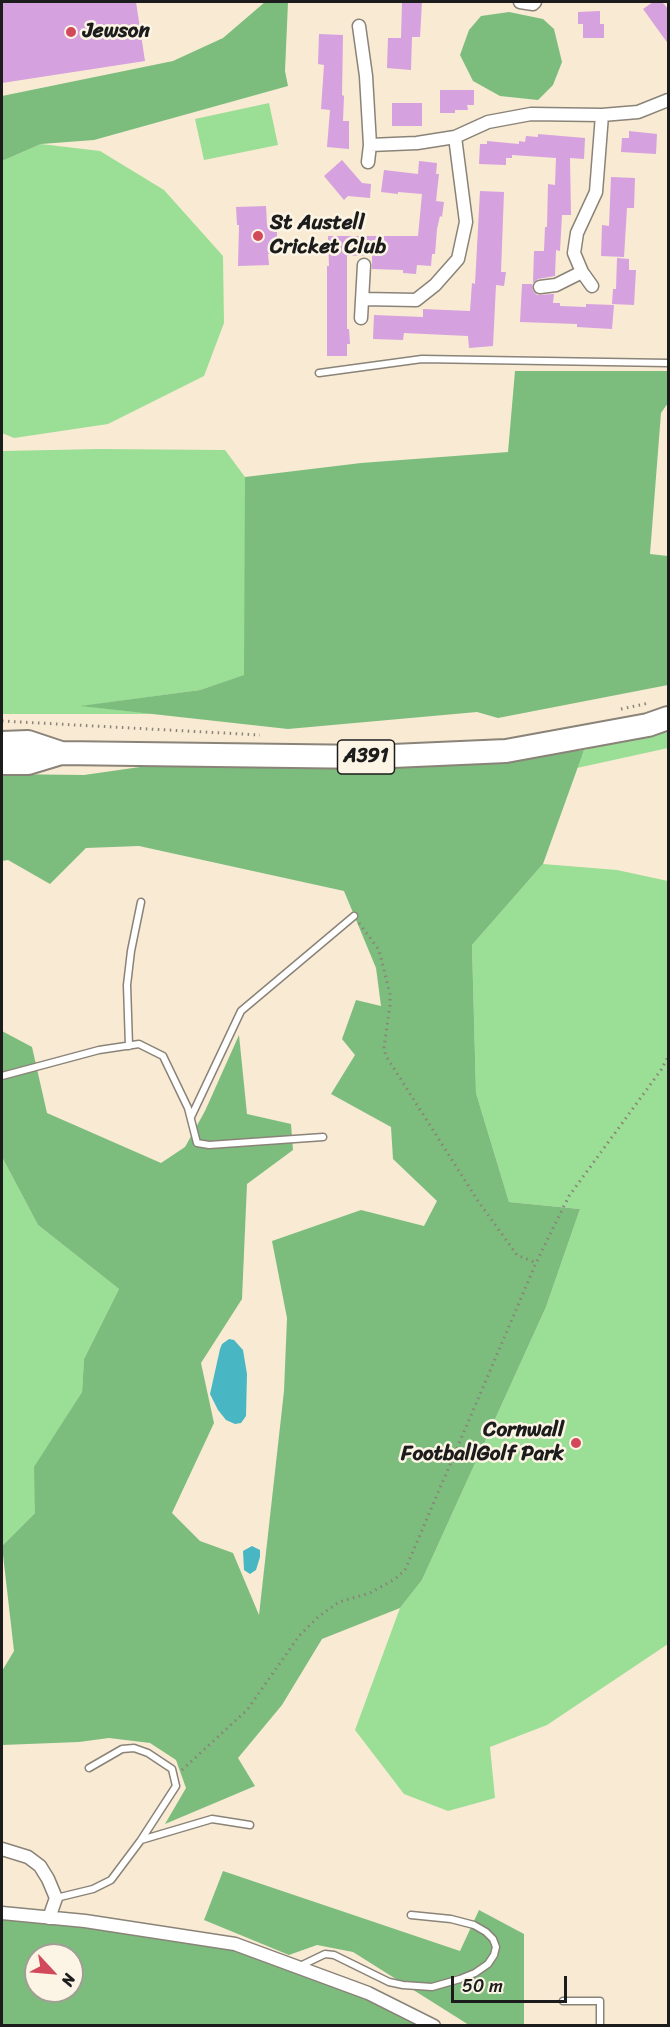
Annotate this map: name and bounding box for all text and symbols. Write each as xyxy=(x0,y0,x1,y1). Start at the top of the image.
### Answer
place label: Jewson xyxy=(83,19,150,45)
marker: Jewson xyxy=(64,25,78,39)
place label: St Austell Cricket Club xyxy=(270,211,386,261)
marker: St Austell Cricket Club xyxy=(251,229,265,243)
road number: A391 xyxy=(338,740,394,774)
place label: Cornwall FootballGolf Park xyxy=(401,1418,564,1468)
marker: Cornwall FootballGolf Park xyxy=(569,1436,583,1450)
north arrow xyxy=(24,1943,84,2003)
scale bar xyxy=(454,1964,570,2002)
text: N xyxy=(53,1969,84,1992)
text: 50 m xyxy=(462,1970,503,2002)

